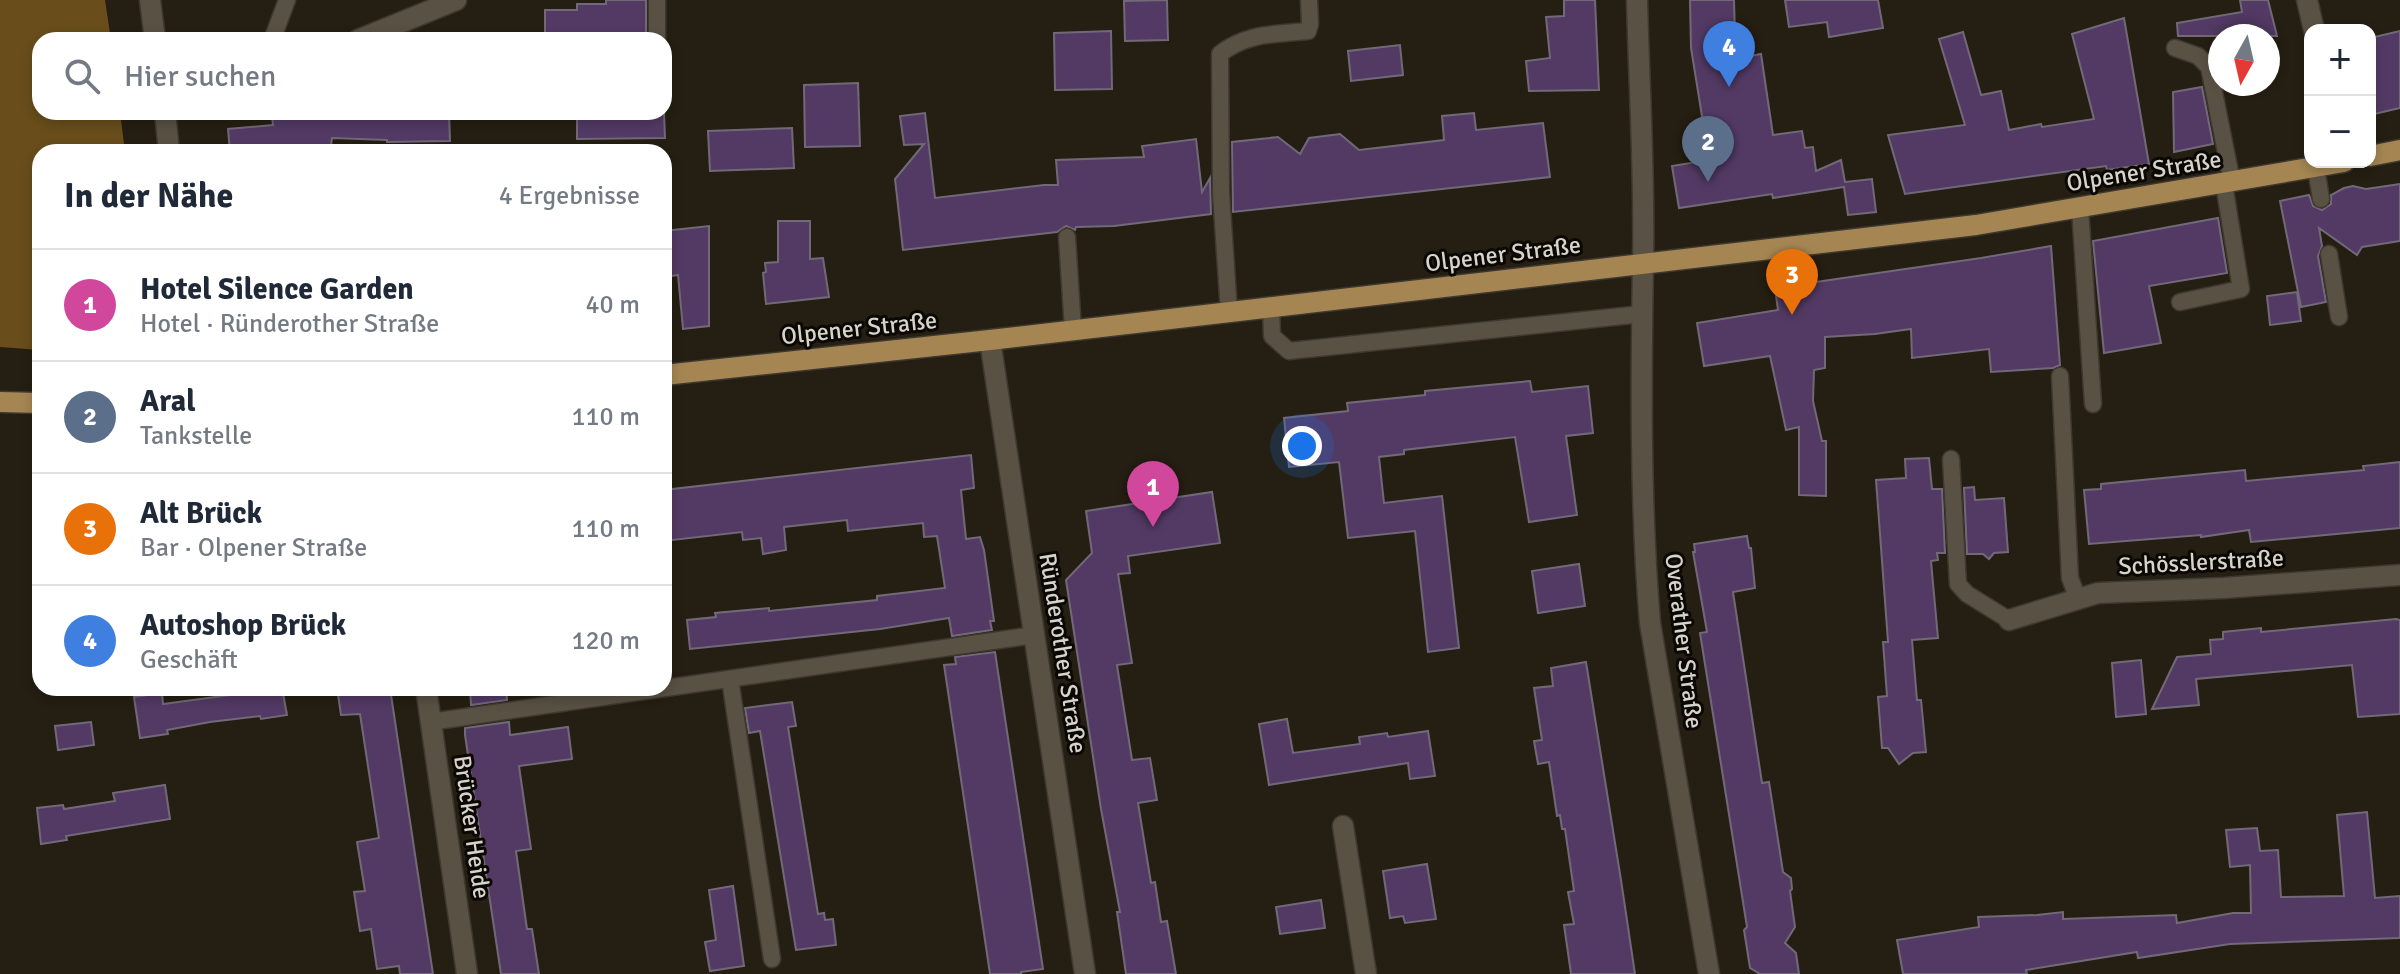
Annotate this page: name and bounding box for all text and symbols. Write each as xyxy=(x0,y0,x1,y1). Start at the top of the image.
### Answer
pin: 4 xyxy=(1703,21,1755,87)
north arrow xyxy=(2208,24,2280,96)
map controls xyxy=(2304,24,2376,168)
button: + xyxy=(2304,24,2376,96)
search box xyxy=(32,32,672,120)
icon: search xyxy=(60,54,104,98)
text: Hier suchen xyxy=(124,58,276,95)
button: − xyxy=(2304,96,2376,168)
pin: 2 xyxy=(1682,116,1734,182)
street label: Olpener Straße xyxy=(2064,144,2224,198)
text: In der Nähe xyxy=(64,175,233,217)
text: 4 Ergebnisse xyxy=(499,180,640,212)
street label: Olpener Straße xyxy=(1424,230,1582,278)
pin: 3 xyxy=(1766,249,1818,315)
text: Hotel Silence Garden xyxy=(140,271,414,308)
text: 1 xyxy=(83,289,97,321)
text: 40 m xyxy=(585,289,640,321)
street label: Olpener Straße xyxy=(780,305,938,351)
text: Hotel · Ründerother Straße xyxy=(140,308,439,340)
text: Aral xyxy=(140,383,196,420)
text: 2 xyxy=(83,401,97,433)
text: 110 m xyxy=(571,401,640,433)
text: Tankstelle xyxy=(140,420,252,452)
your location xyxy=(1282,426,1322,466)
pin: 1 xyxy=(1127,461,1179,527)
text: Alt Brück xyxy=(140,495,262,532)
text: 3 xyxy=(83,513,97,545)
text: 110 m xyxy=(571,513,640,545)
text: Bar · Olpener Straße xyxy=(140,532,367,564)
street label: Schösslerstraße xyxy=(2118,543,2284,581)
street label: Ründerother Straße xyxy=(1032,551,1094,755)
street label: Overather Straße xyxy=(1658,552,1710,730)
text: Autoshop Brück xyxy=(140,607,346,644)
text: 4 xyxy=(83,625,97,657)
text: 120 m xyxy=(571,625,640,657)
text: Geschäft xyxy=(140,644,238,676)
street label: Brücker Heide xyxy=(447,753,497,901)

